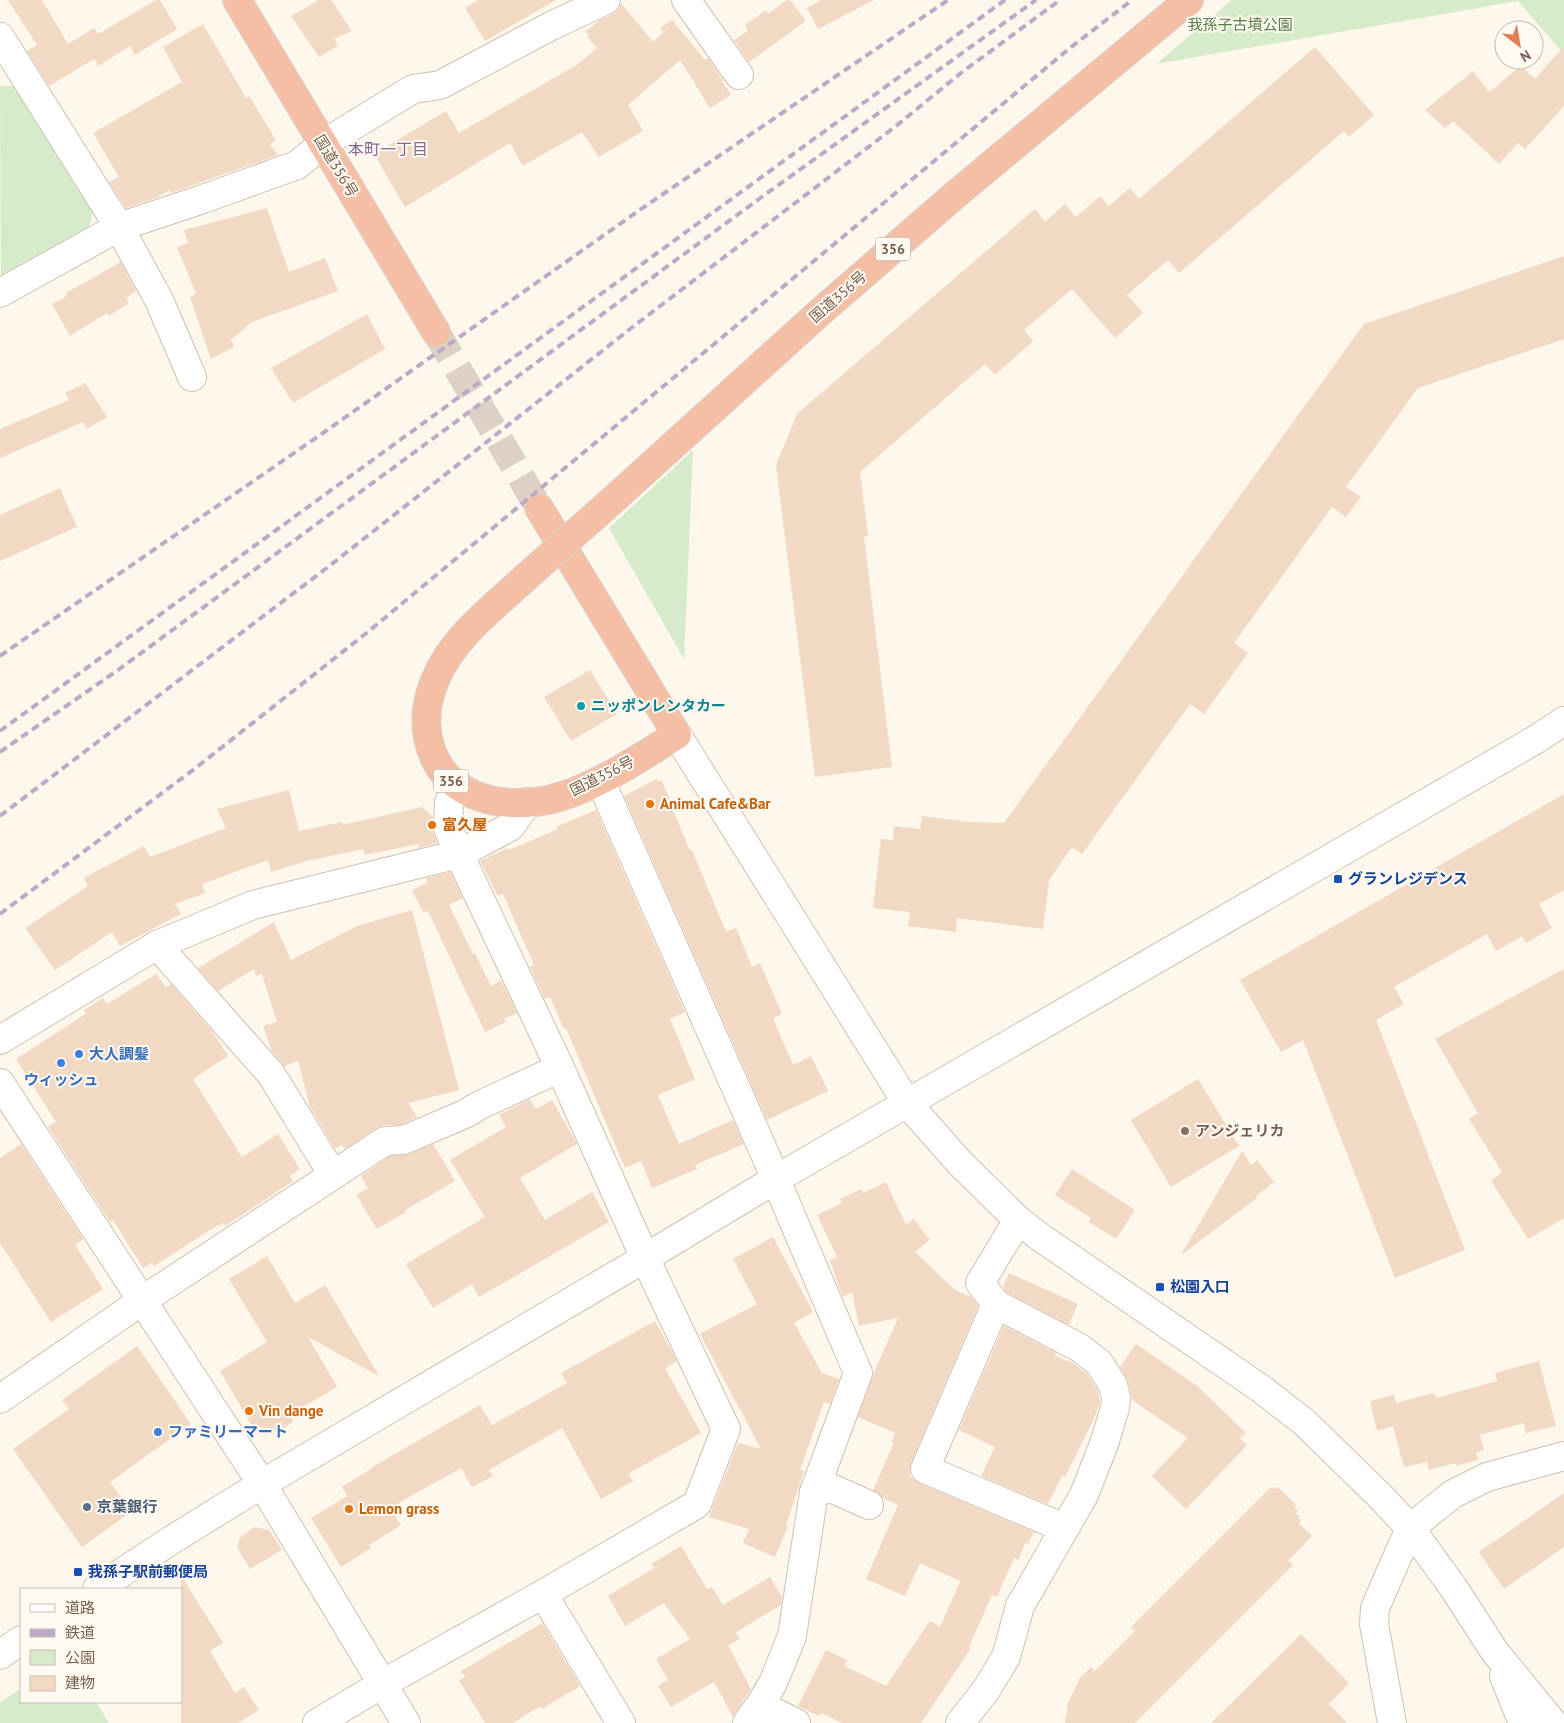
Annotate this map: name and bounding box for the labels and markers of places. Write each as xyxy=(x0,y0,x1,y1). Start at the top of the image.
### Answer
place label: ニッポンレンタカー xyxy=(591,696,726,715)
marker: ニッポンレンタカー xyxy=(575,700,587,712)
place label: Animal Cafe&Bar xyxy=(660,794,771,813)
marker: Animal Cafe&Bar xyxy=(644,798,656,810)
place label: 富久屋 xyxy=(442,815,487,834)
marker: 富久屋 xyxy=(426,819,438,831)
place label: グランレジデンス xyxy=(1348,869,1468,888)
marker: グランレジデンス xyxy=(1332,873,1344,885)
place label: 大人調髪 xyxy=(89,1044,149,1063)
marker: 大人調髪 xyxy=(73,1048,85,1060)
marker: ウィッシュ xyxy=(55,1057,67,1069)
place label: ウィッシュ xyxy=(23,1070,99,1089)
place label: アンジェリカ xyxy=(1195,1121,1284,1140)
marker: アンジェリカ xyxy=(1179,1125,1191,1137)
place label: 松園入口 xyxy=(1170,1277,1230,1296)
marker: 松園入口 xyxy=(1154,1281,1166,1293)
place label: Vin dange xyxy=(258,1401,324,1420)
marker: Vin dange xyxy=(243,1405,255,1417)
place label: ファミリーマート xyxy=(168,1422,288,1441)
marker: ファミリーマート xyxy=(152,1426,164,1438)
place label: 京葉銀行 xyxy=(97,1497,157,1516)
place label: Lemon grass xyxy=(359,1499,439,1518)
marker: 京葉銀行 xyxy=(81,1501,93,1513)
marker: Lemon grass xyxy=(343,1503,355,1515)
place label: 我孫子駅前郵便局 xyxy=(88,1562,208,1581)
marker: 我孫子駅前郵便局 xyxy=(72,1566,84,1578)

